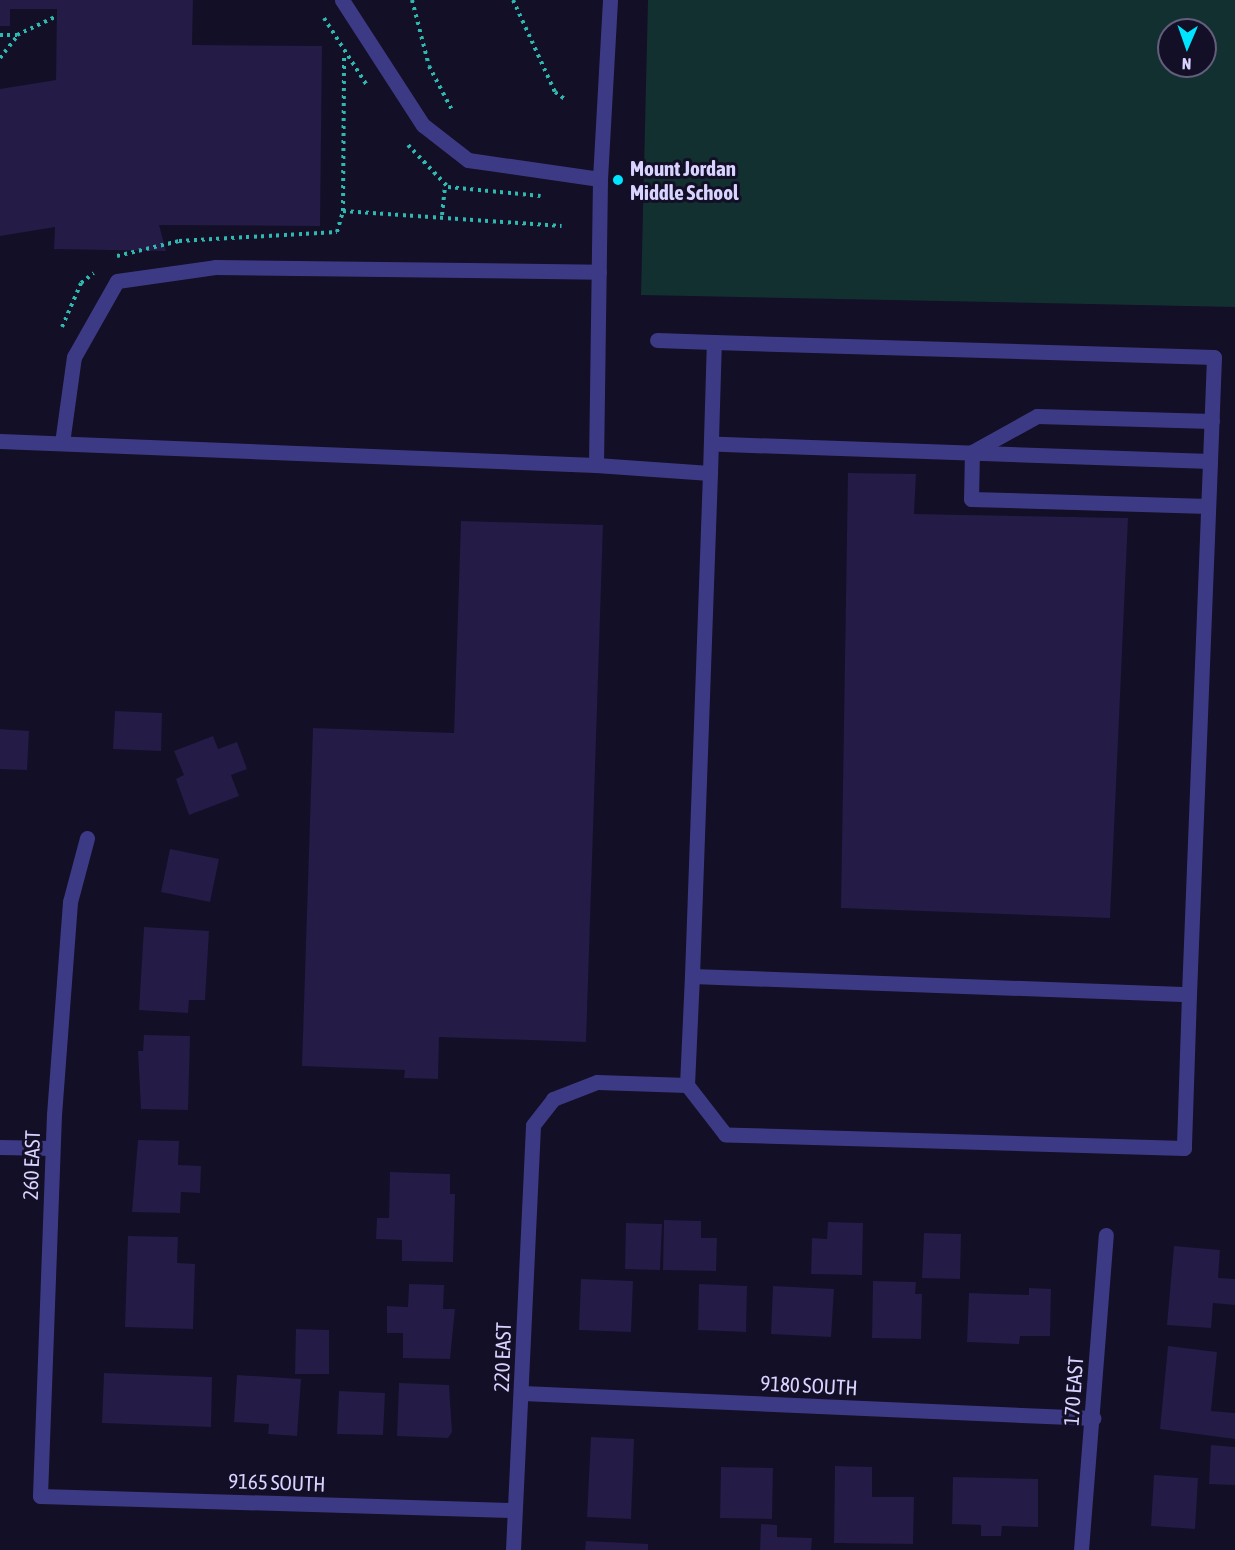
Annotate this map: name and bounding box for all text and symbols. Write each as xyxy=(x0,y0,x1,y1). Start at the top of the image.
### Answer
north arrow xyxy=(1157,18,1217,78)
text: N xyxy=(1181,55,1191,73)
place label: Mount Jordan Middle School xyxy=(630,155,739,205)
marker: Mount Jordan Middle School xyxy=(611,173,625,187)
street label: 260 EAST xyxy=(17,1130,45,1200)
street label: 220 EAST xyxy=(488,1322,516,1392)
street label: 170 EAST xyxy=(1058,1355,1088,1427)
street label: 9180 SOUTH xyxy=(760,1370,858,1400)
street label: 9165 SOUTH xyxy=(228,1468,326,1496)

